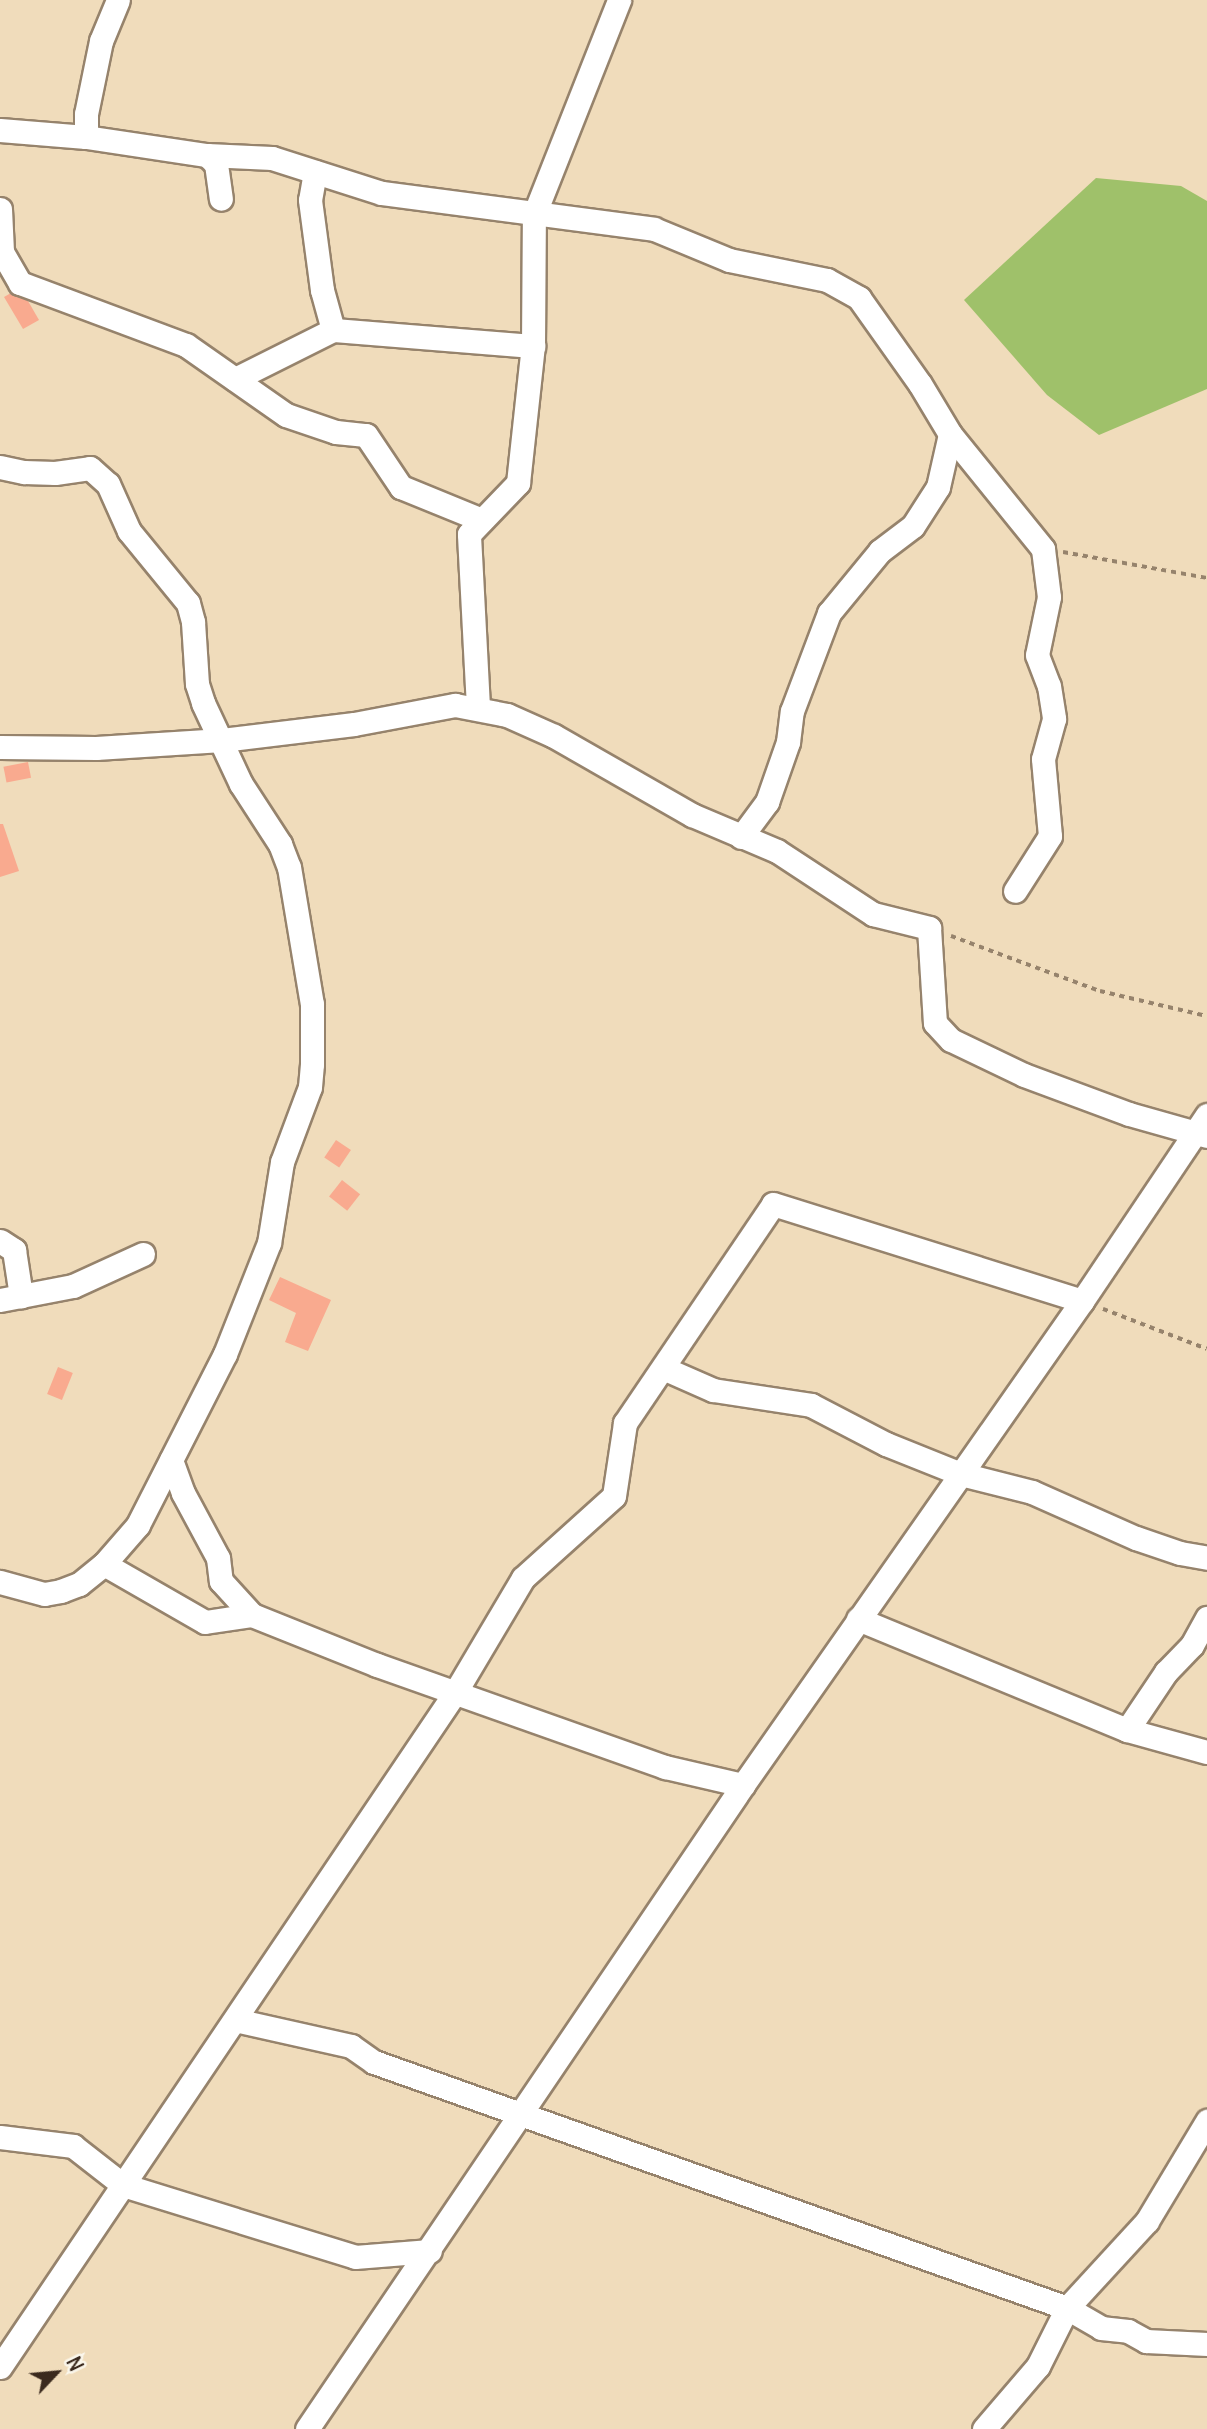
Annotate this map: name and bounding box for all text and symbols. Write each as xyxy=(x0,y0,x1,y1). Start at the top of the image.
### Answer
north arrow xyxy=(21,2338,91,2408)
text: N xyxy=(61,2353,89,2375)

